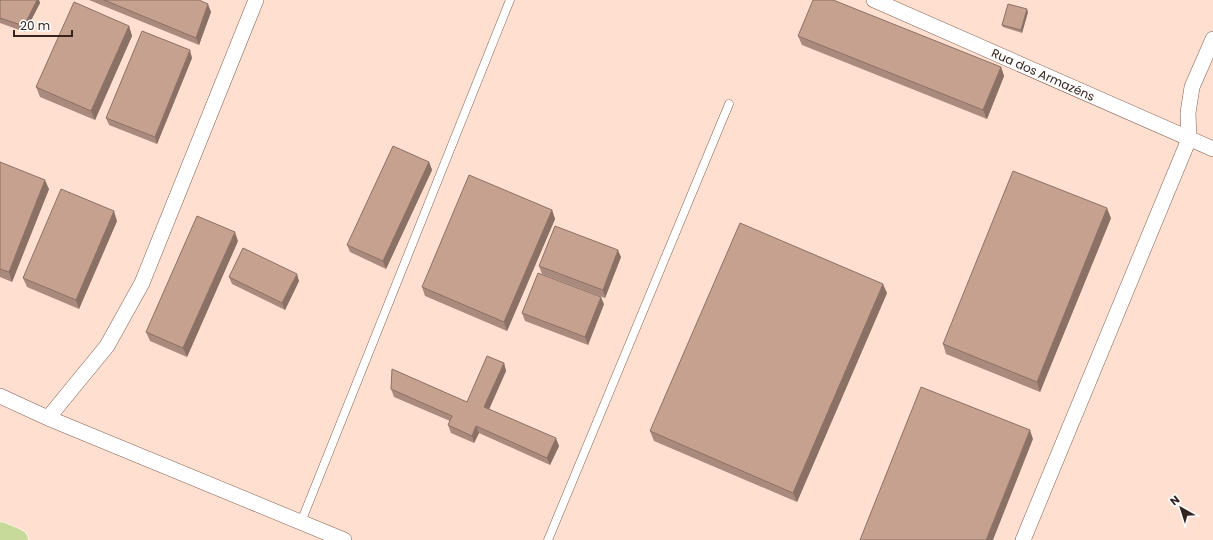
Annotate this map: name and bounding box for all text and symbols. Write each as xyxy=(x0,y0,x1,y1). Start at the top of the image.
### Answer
scale bar xyxy=(14,12,72,38)
text: 20 m xyxy=(20,17,50,34)
street label: Rua dos Armazéns xyxy=(989,44,1098,105)
north arrow xyxy=(1161,488,1201,528)
text: N xyxy=(1166,491,1183,509)

